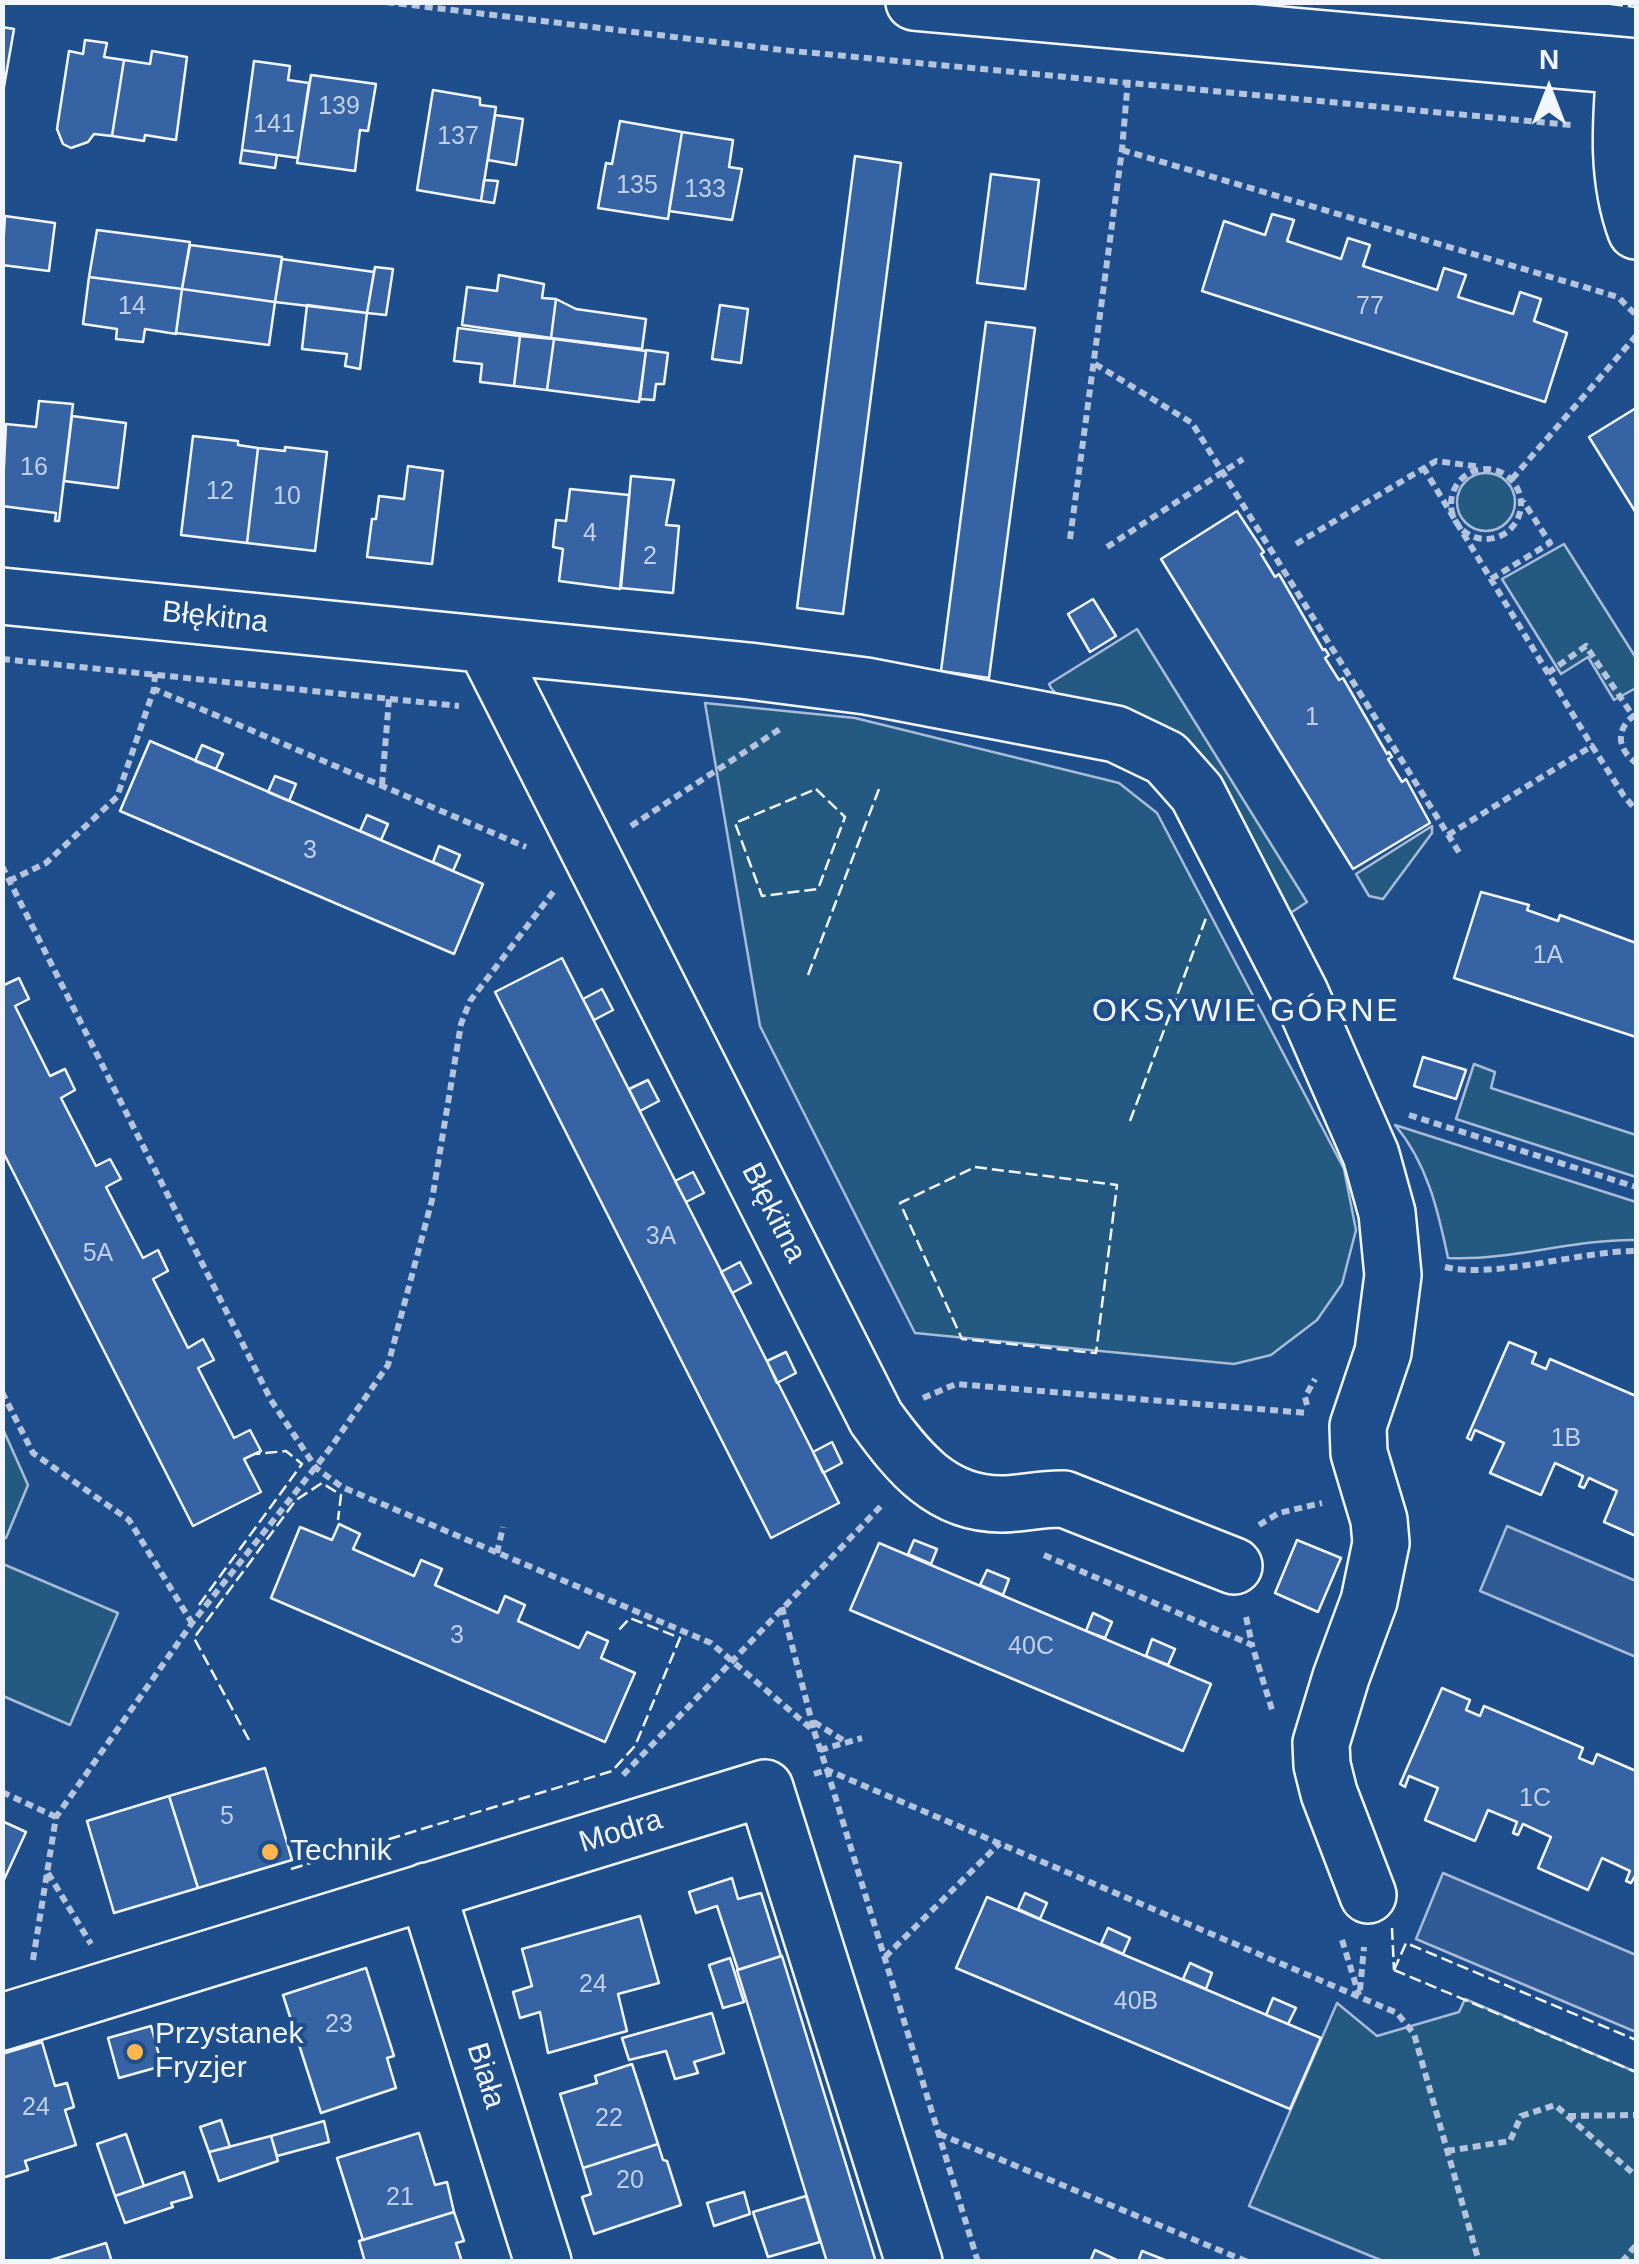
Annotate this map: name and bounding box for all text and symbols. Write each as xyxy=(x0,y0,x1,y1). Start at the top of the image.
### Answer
north arrow xyxy=(1499,40,1599,140)
text: N xyxy=(1539,44,1559,75)
house number: 139 xyxy=(318,92,360,122)
house number: 141 xyxy=(253,110,295,140)
house number: 137 xyxy=(437,122,479,152)
house number: 135 xyxy=(616,171,658,201)
house number: 133 xyxy=(684,175,726,205)
house number: 14 xyxy=(118,292,146,322)
house number: 77 xyxy=(1356,292,1384,322)
house number: 16 xyxy=(20,453,48,483)
house number: 12 xyxy=(206,477,234,507)
house number: 10 xyxy=(273,482,301,512)
house number: 4 xyxy=(583,519,597,549)
house number: 2 xyxy=(643,542,657,572)
street label: Błękitna xyxy=(160,595,270,641)
house number: 1 xyxy=(1305,703,1319,733)
house number: 3 xyxy=(303,836,317,866)
house number: 1A xyxy=(1533,941,1563,971)
district label: OKSYWIE GÓRNE xyxy=(1092,993,1400,1031)
street label: Błękitna xyxy=(733,1157,813,1269)
house number: 3A xyxy=(646,1222,676,1252)
house number: 5A xyxy=(83,1239,113,1269)
house number: 1B xyxy=(1551,1424,1581,1454)
house number: 3 xyxy=(450,1621,464,1651)
house number: 40C xyxy=(1008,1632,1054,1662)
house number: 1C xyxy=(1519,1784,1551,1814)
house number: 5 xyxy=(220,1802,234,1832)
street label: Modra xyxy=(575,1802,667,1862)
place label: Technik xyxy=(290,1834,392,1870)
marker: Technik xyxy=(259,1841,281,1863)
house number: 24 xyxy=(579,1970,607,2000)
house number: 40B xyxy=(1114,1987,1158,2017)
house number: 23 xyxy=(325,2010,353,2040)
place label: Przystanek Fryzjer xyxy=(155,2017,303,2088)
street label: Biała xyxy=(458,2039,512,2113)
marker: Przystanek Fryzjer xyxy=(124,2041,146,2063)
house number: 24 xyxy=(22,2093,50,2123)
house number: 22 xyxy=(595,2104,623,2134)
house number: 20 xyxy=(616,2166,644,2196)
house number: 21 xyxy=(386,2183,414,2213)

